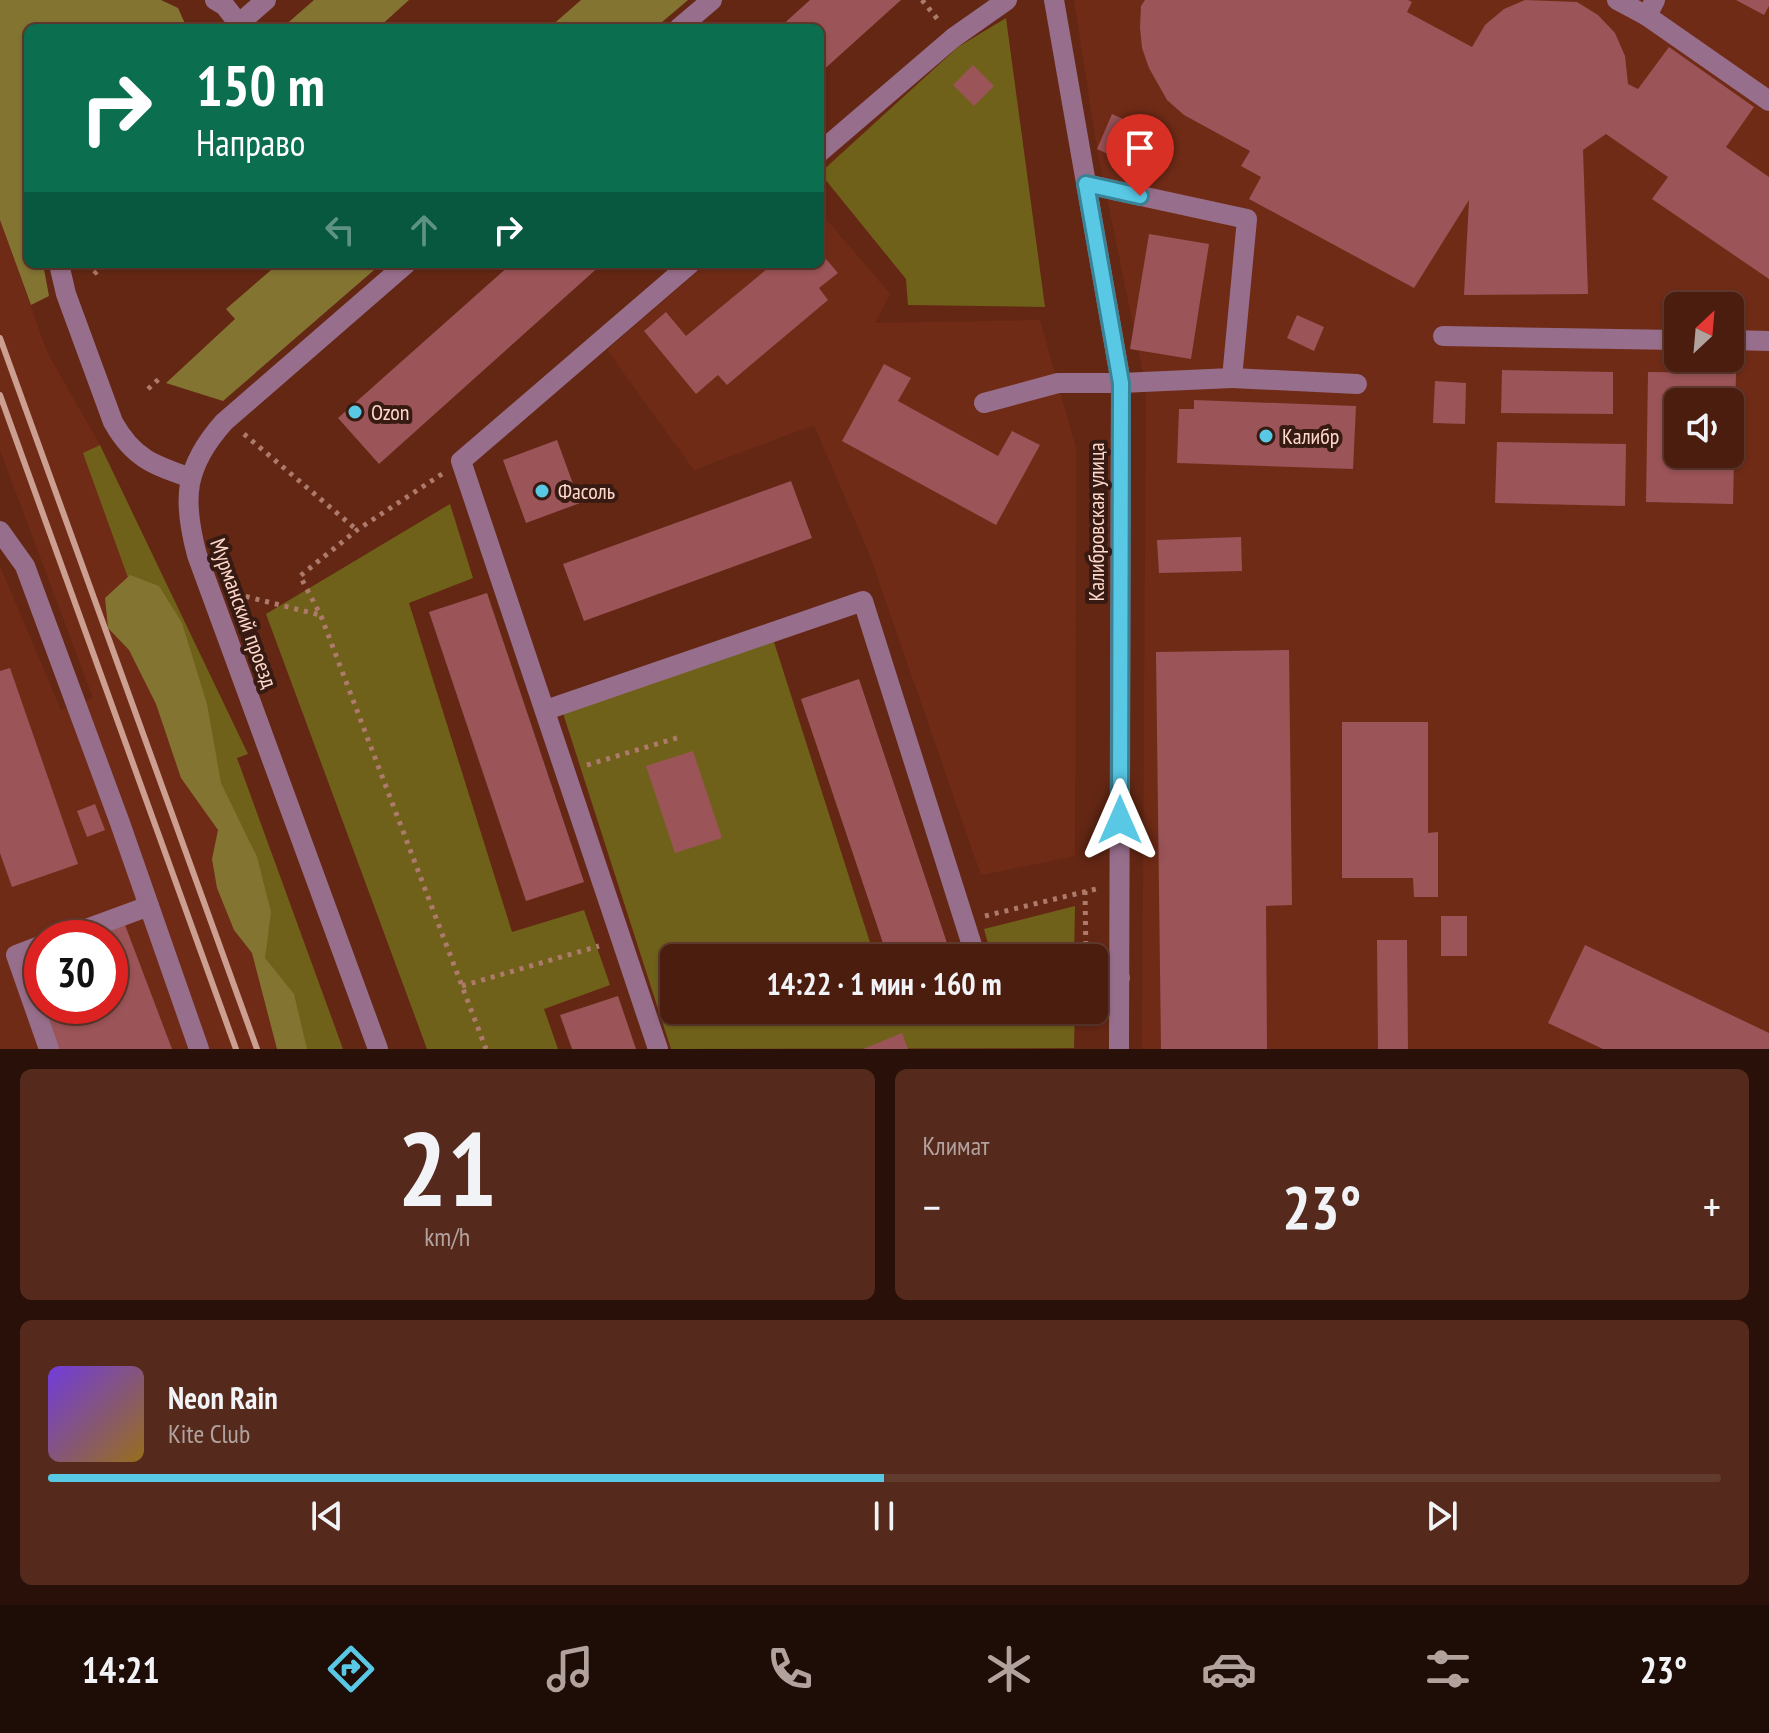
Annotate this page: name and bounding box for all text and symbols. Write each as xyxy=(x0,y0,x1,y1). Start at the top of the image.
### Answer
text: 150 m xyxy=(196,49,325,121)
icon: right xyxy=(64,56,168,160)
pin xyxy=(1106,114,1174,196)
text: Направо xyxy=(196,119,305,166)
icon: arrive xyxy=(1118,126,1162,170)
icon: left xyxy=(318,208,362,252)
icon: ahead xyxy=(402,208,446,252)
icon: right xyxy=(486,208,530,252)
north arrow xyxy=(1664,292,1744,372)
map controls xyxy=(1664,292,1744,468)
button: sound xyxy=(1664,388,1744,468)
place label: Ozon xyxy=(371,398,410,426)
marker: Ozon xyxy=(346,403,364,421)
place label: Калибр xyxy=(1282,422,1339,450)
marker: Калибр xyxy=(1257,427,1275,445)
street label: Калибровская улица xyxy=(1082,442,1110,602)
place label: Фасоль xyxy=(558,477,615,505)
marker: Фасоль xyxy=(533,482,551,500)
street label: Мурманский проезд xyxy=(204,534,284,692)
position arrow xyxy=(1078,778,1162,862)
speed limit sign: 30 xyxy=(24,920,128,1024)
text: 14:22 · 1 мин · 160 m xyxy=(766,964,1002,1003)
text: 21 xyxy=(398,1100,497,1235)
text: Климат xyxy=(923,1129,989,1162)
text: 23° xyxy=(1282,1168,1361,1246)
text: − xyxy=(923,1178,941,1235)
text: + xyxy=(1703,1178,1721,1235)
text: km/h xyxy=(424,1220,470,1253)
text: Neon Rain xyxy=(168,1378,278,1417)
text: Kite Club xyxy=(168,1417,250,1450)
icon: previous xyxy=(305,1494,349,1538)
icon: pause xyxy=(862,1494,906,1538)
icon: next xyxy=(1420,1494,1464,1538)
icon: directions xyxy=(323,1641,379,1697)
icon: music xyxy=(542,1641,598,1697)
icon: phone xyxy=(762,1641,818,1697)
icon: climate xyxy=(981,1641,1037,1697)
icon: car xyxy=(1201,1641,1257,1697)
icon: filters xyxy=(1420,1641,1476,1697)
text: 14:21 xyxy=(82,1646,160,1693)
text: 23° xyxy=(1640,1646,1687,1693)

